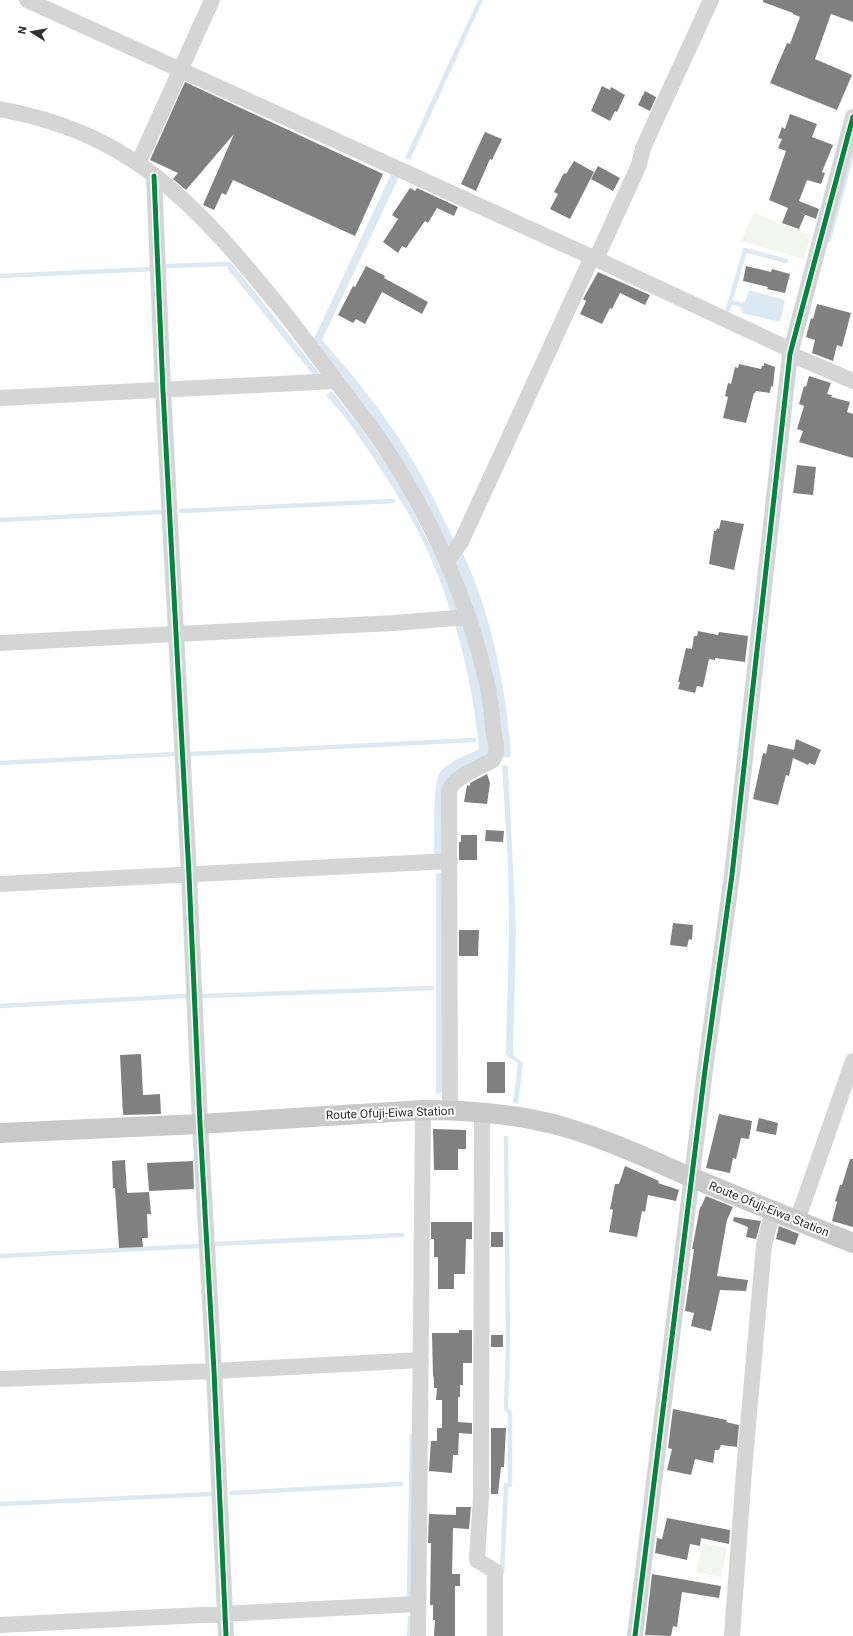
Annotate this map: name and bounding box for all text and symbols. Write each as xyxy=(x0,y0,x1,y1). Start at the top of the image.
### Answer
north arrow xyxy=(12,12,52,52)
text: N xyxy=(16,25,30,35)
street label: Route Ofuji-Eiwa Station xyxy=(326,1104,454,1122)
street label: Route Ofuji-Eiwa Station xyxy=(707,1178,831,1240)

